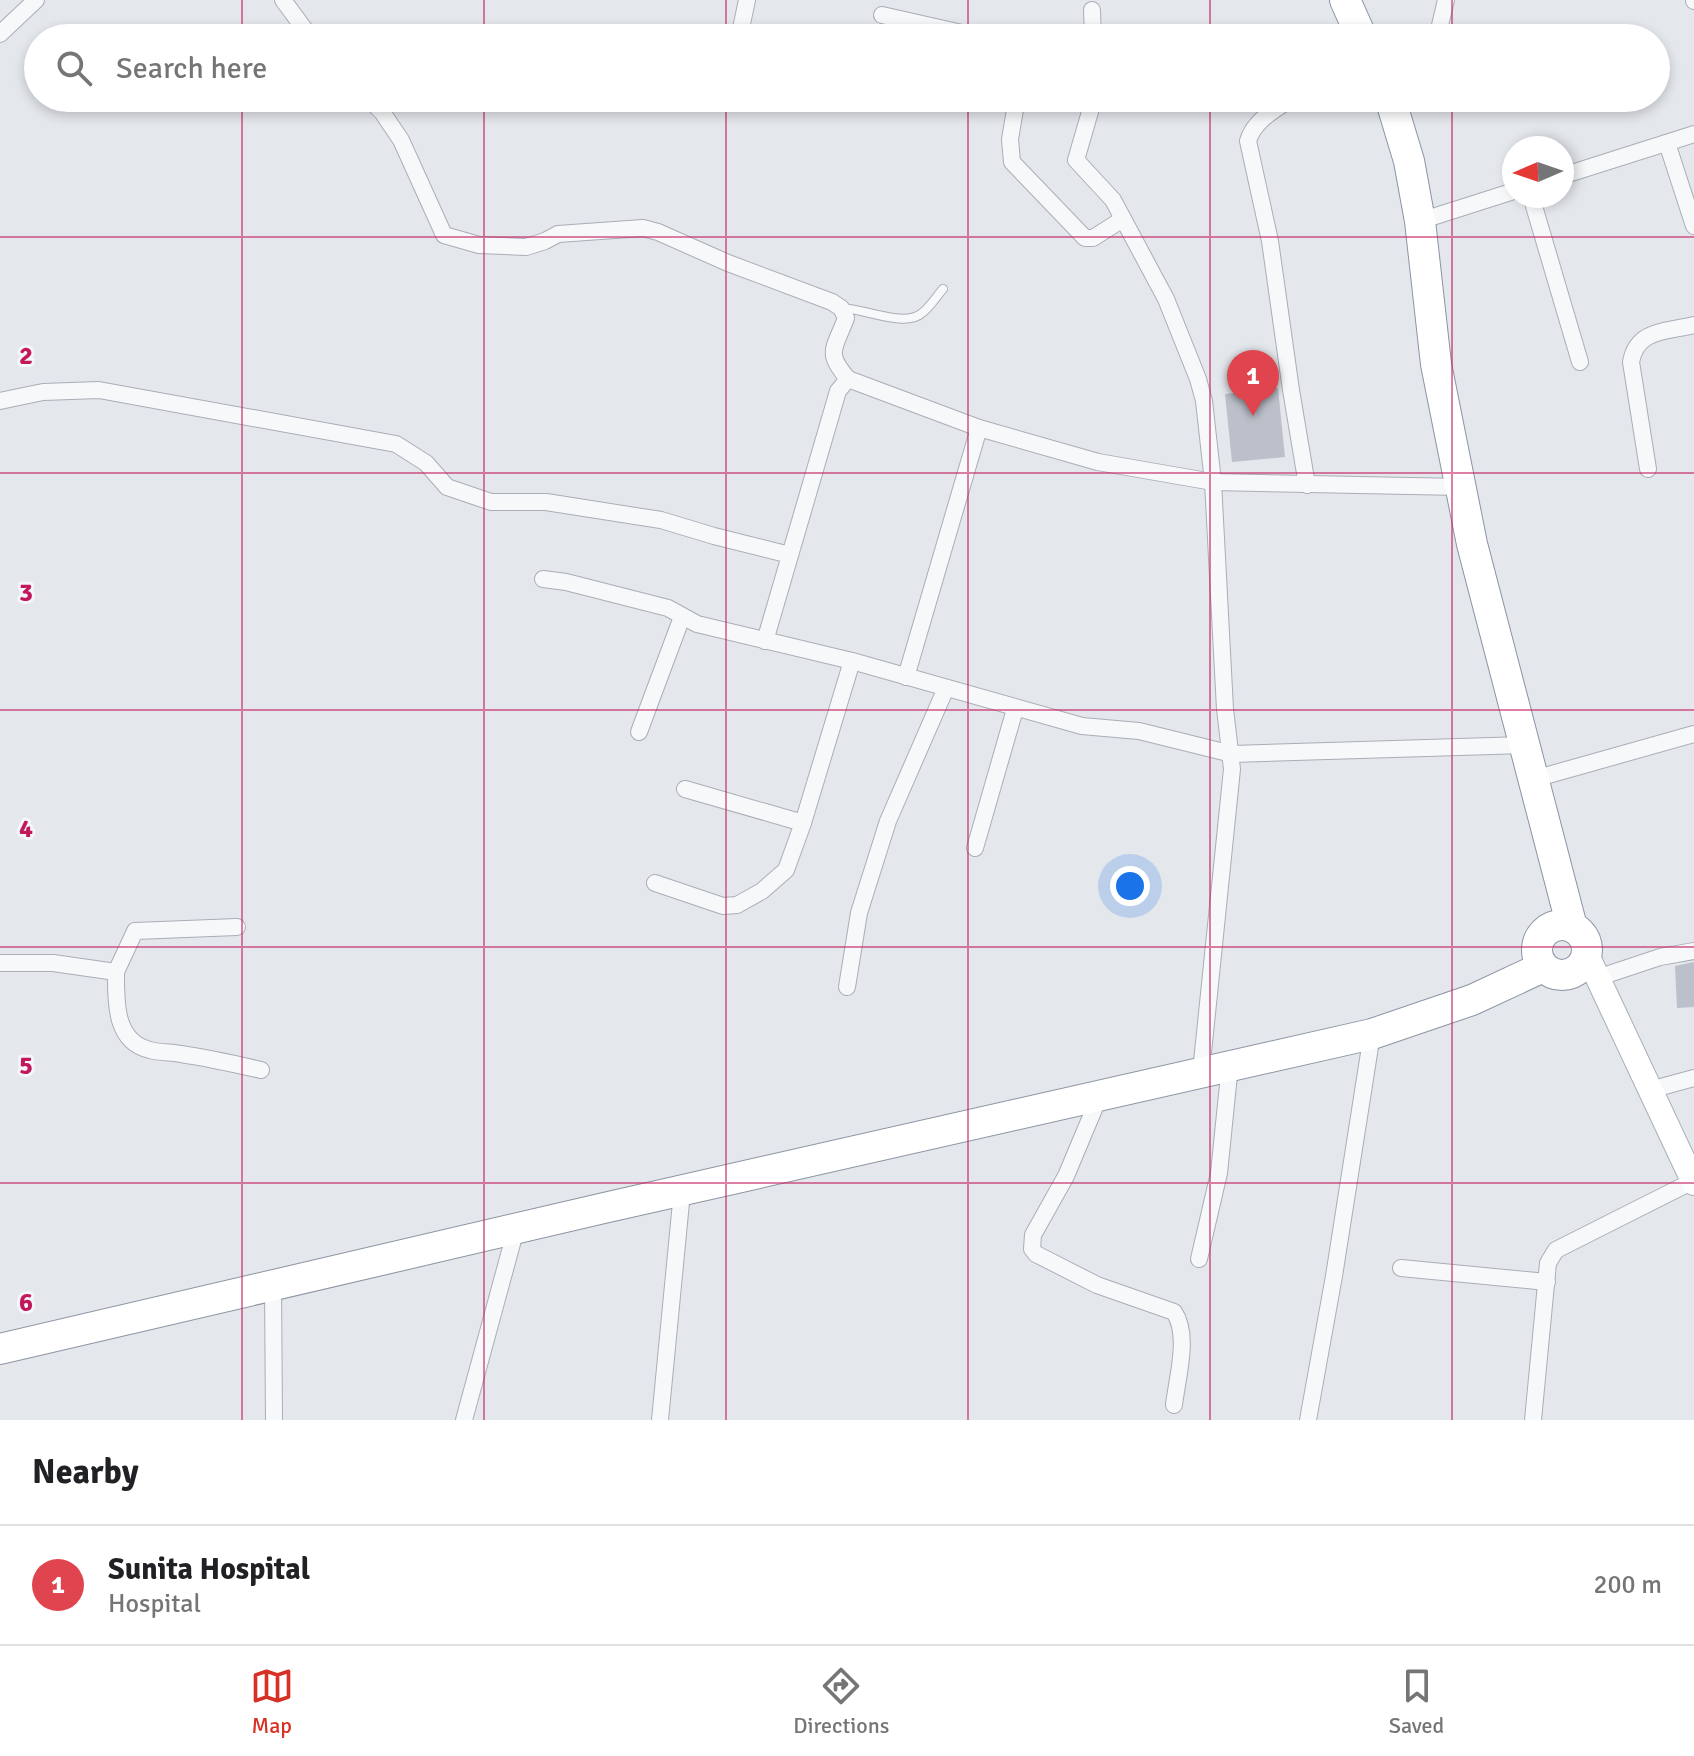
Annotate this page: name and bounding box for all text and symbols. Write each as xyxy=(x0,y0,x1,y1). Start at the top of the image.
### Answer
search box xyxy=(24,24,1670,112)
icon: search xyxy=(52,46,96,90)
text: Search here xyxy=(116,50,267,87)
north arrow xyxy=(1502,136,1574,208)
text: 2 xyxy=(19,340,33,372)
pin: 1 xyxy=(1227,350,1279,416)
text: 3 xyxy=(19,577,33,609)
text: 4 xyxy=(19,813,33,845)
your location xyxy=(1110,866,1150,906)
text: 5 xyxy=(19,1050,33,1082)
text: 6 xyxy=(19,1287,33,1319)
text: Nearby xyxy=(32,1451,139,1493)
text: Sunita Hospital xyxy=(108,1551,310,1588)
text: 1 xyxy=(51,1569,65,1601)
text: 200 m xyxy=(1593,1569,1662,1601)
text: Hospital xyxy=(108,1588,201,1620)
tab: Map xyxy=(250,1664,294,1739)
tab: Directions xyxy=(793,1664,889,1739)
tab: Saved xyxy=(1389,1664,1444,1739)

